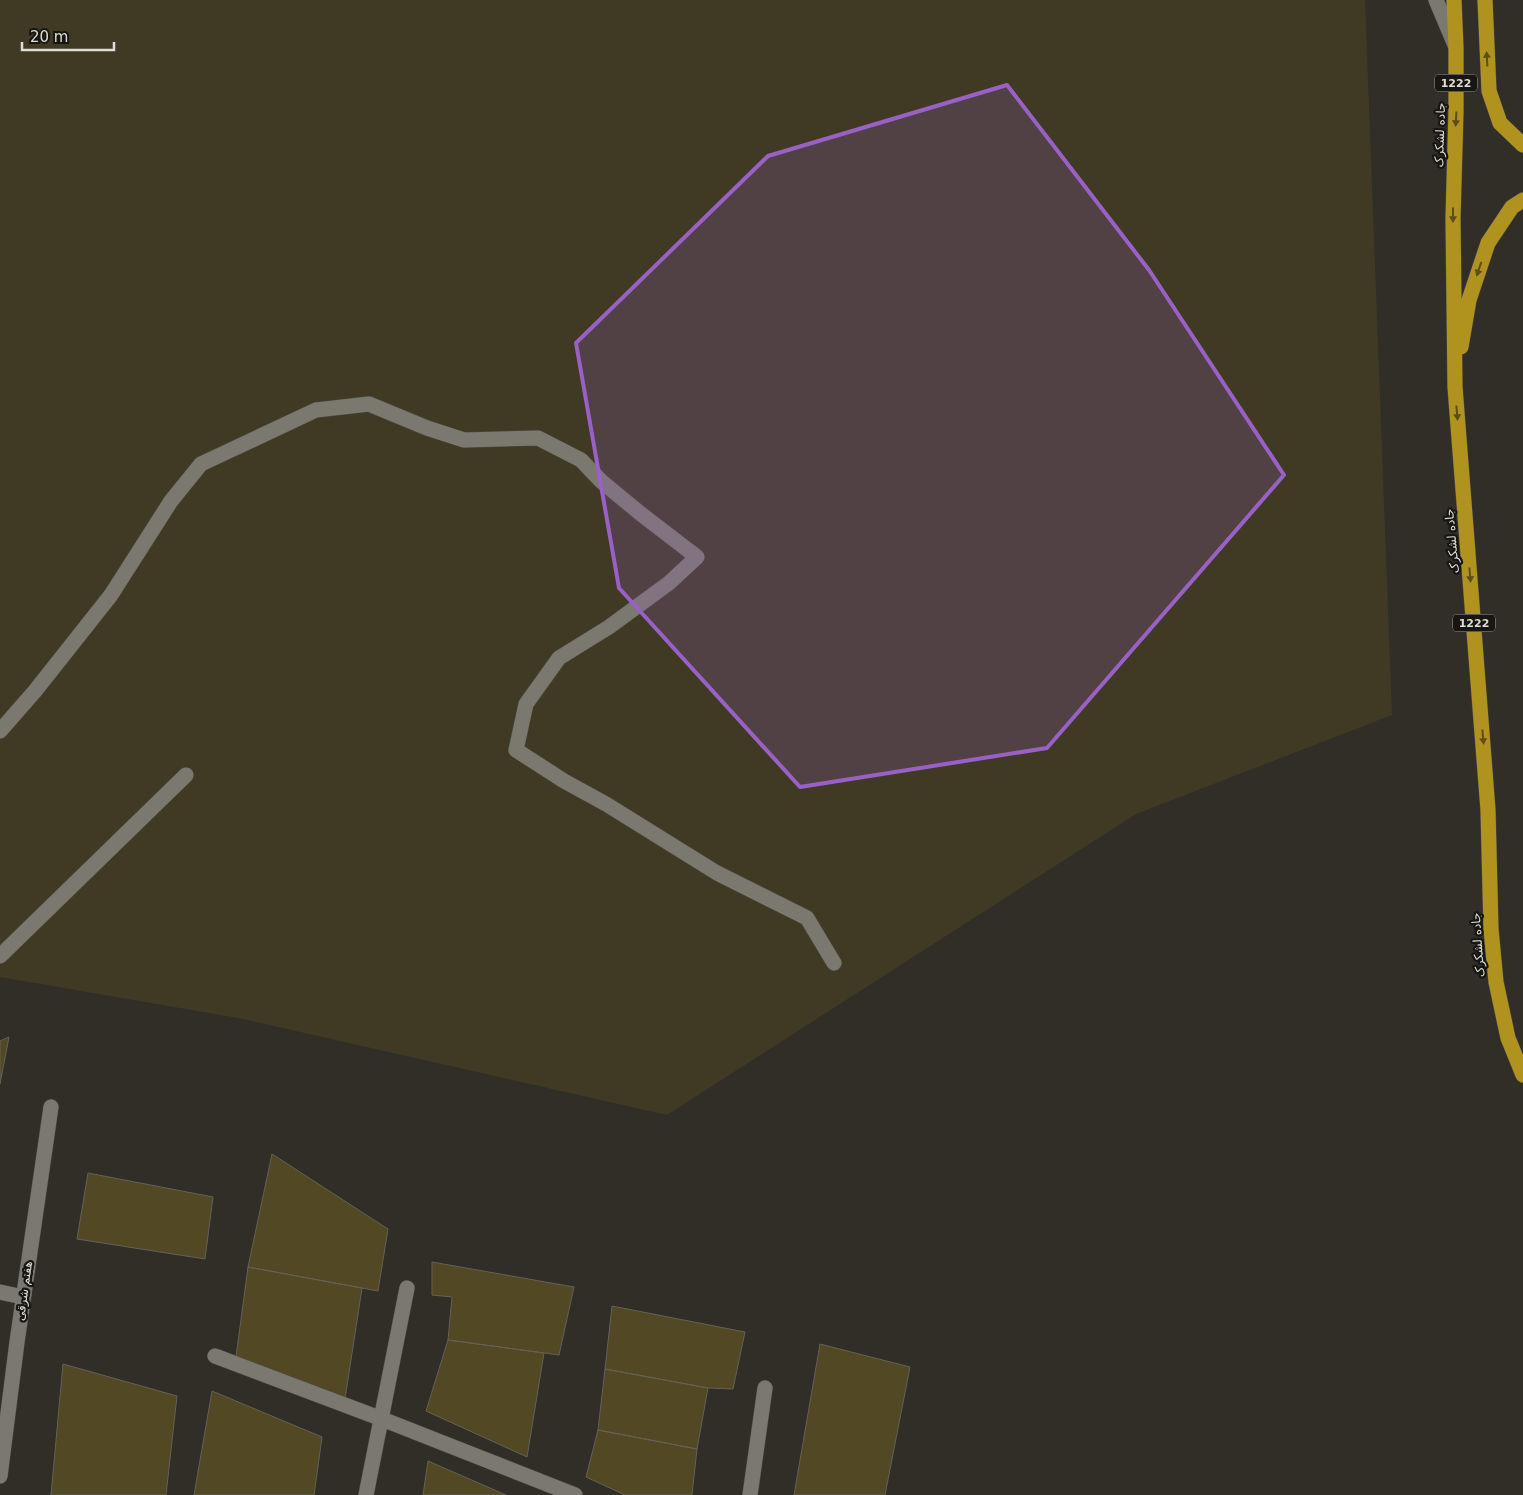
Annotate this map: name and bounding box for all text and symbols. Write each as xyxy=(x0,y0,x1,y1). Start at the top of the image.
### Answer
scale bar xyxy=(22,20,115,52)
text: 20 m xyxy=(30,28,68,46)
one-way arrow xyxy=(1482,50,1490,66)
road number: 1222 xyxy=(1435,75,1477,92)
street label: جاده لشکرک xyxy=(1432,102,1449,168)
one-way arrow xyxy=(1452,111,1460,127)
one-way arrow xyxy=(1449,207,1457,223)
one-way arrow xyxy=(1475,262,1483,277)
one-way arrow xyxy=(1453,405,1461,421)
street label: جاده لشکرک xyxy=(1442,508,1463,574)
one-way arrow xyxy=(1466,567,1474,583)
road number: 1222 xyxy=(1453,614,1495,632)
one-way arrow xyxy=(1479,729,1487,745)
street label: جاده لشکرک xyxy=(1469,912,1488,978)
street label: هفتم شرقی xyxy=(13,1260,36,1322)

